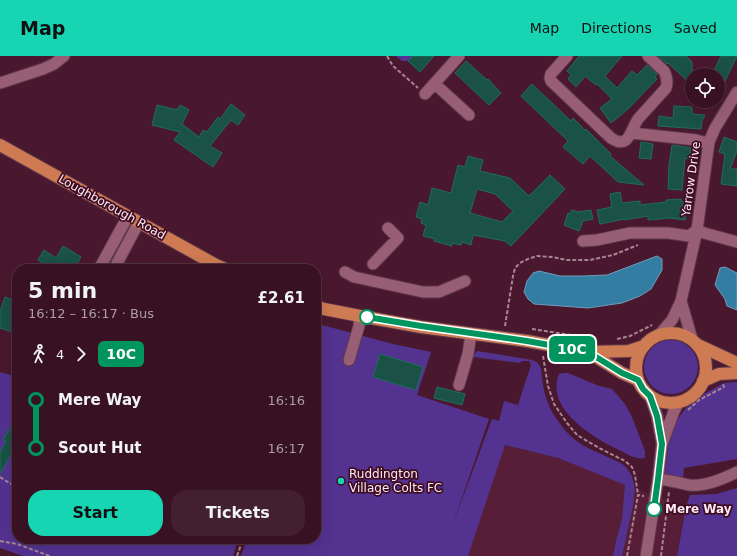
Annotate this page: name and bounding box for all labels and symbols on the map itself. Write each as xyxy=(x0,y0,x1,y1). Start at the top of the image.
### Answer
street label: Yarrow Drive xyxy=(679,141,703,218)
street label: Loughborough Road xyxy=(56,172,168,242)
unlabelled marker xyxy=(359,309,375,325)
line badge: 10C xyxy=(549,336,595,362)
place label: Ruddington Village Colts FC xyxy=(349,467,442,495)
marker: Ruddington Village Colts FC xyxy=(336,476,346,486)
marker: Mere Way xyxy=(646,501,662,517)
place label: Mere Way xyxy=(665,502,732,516)

